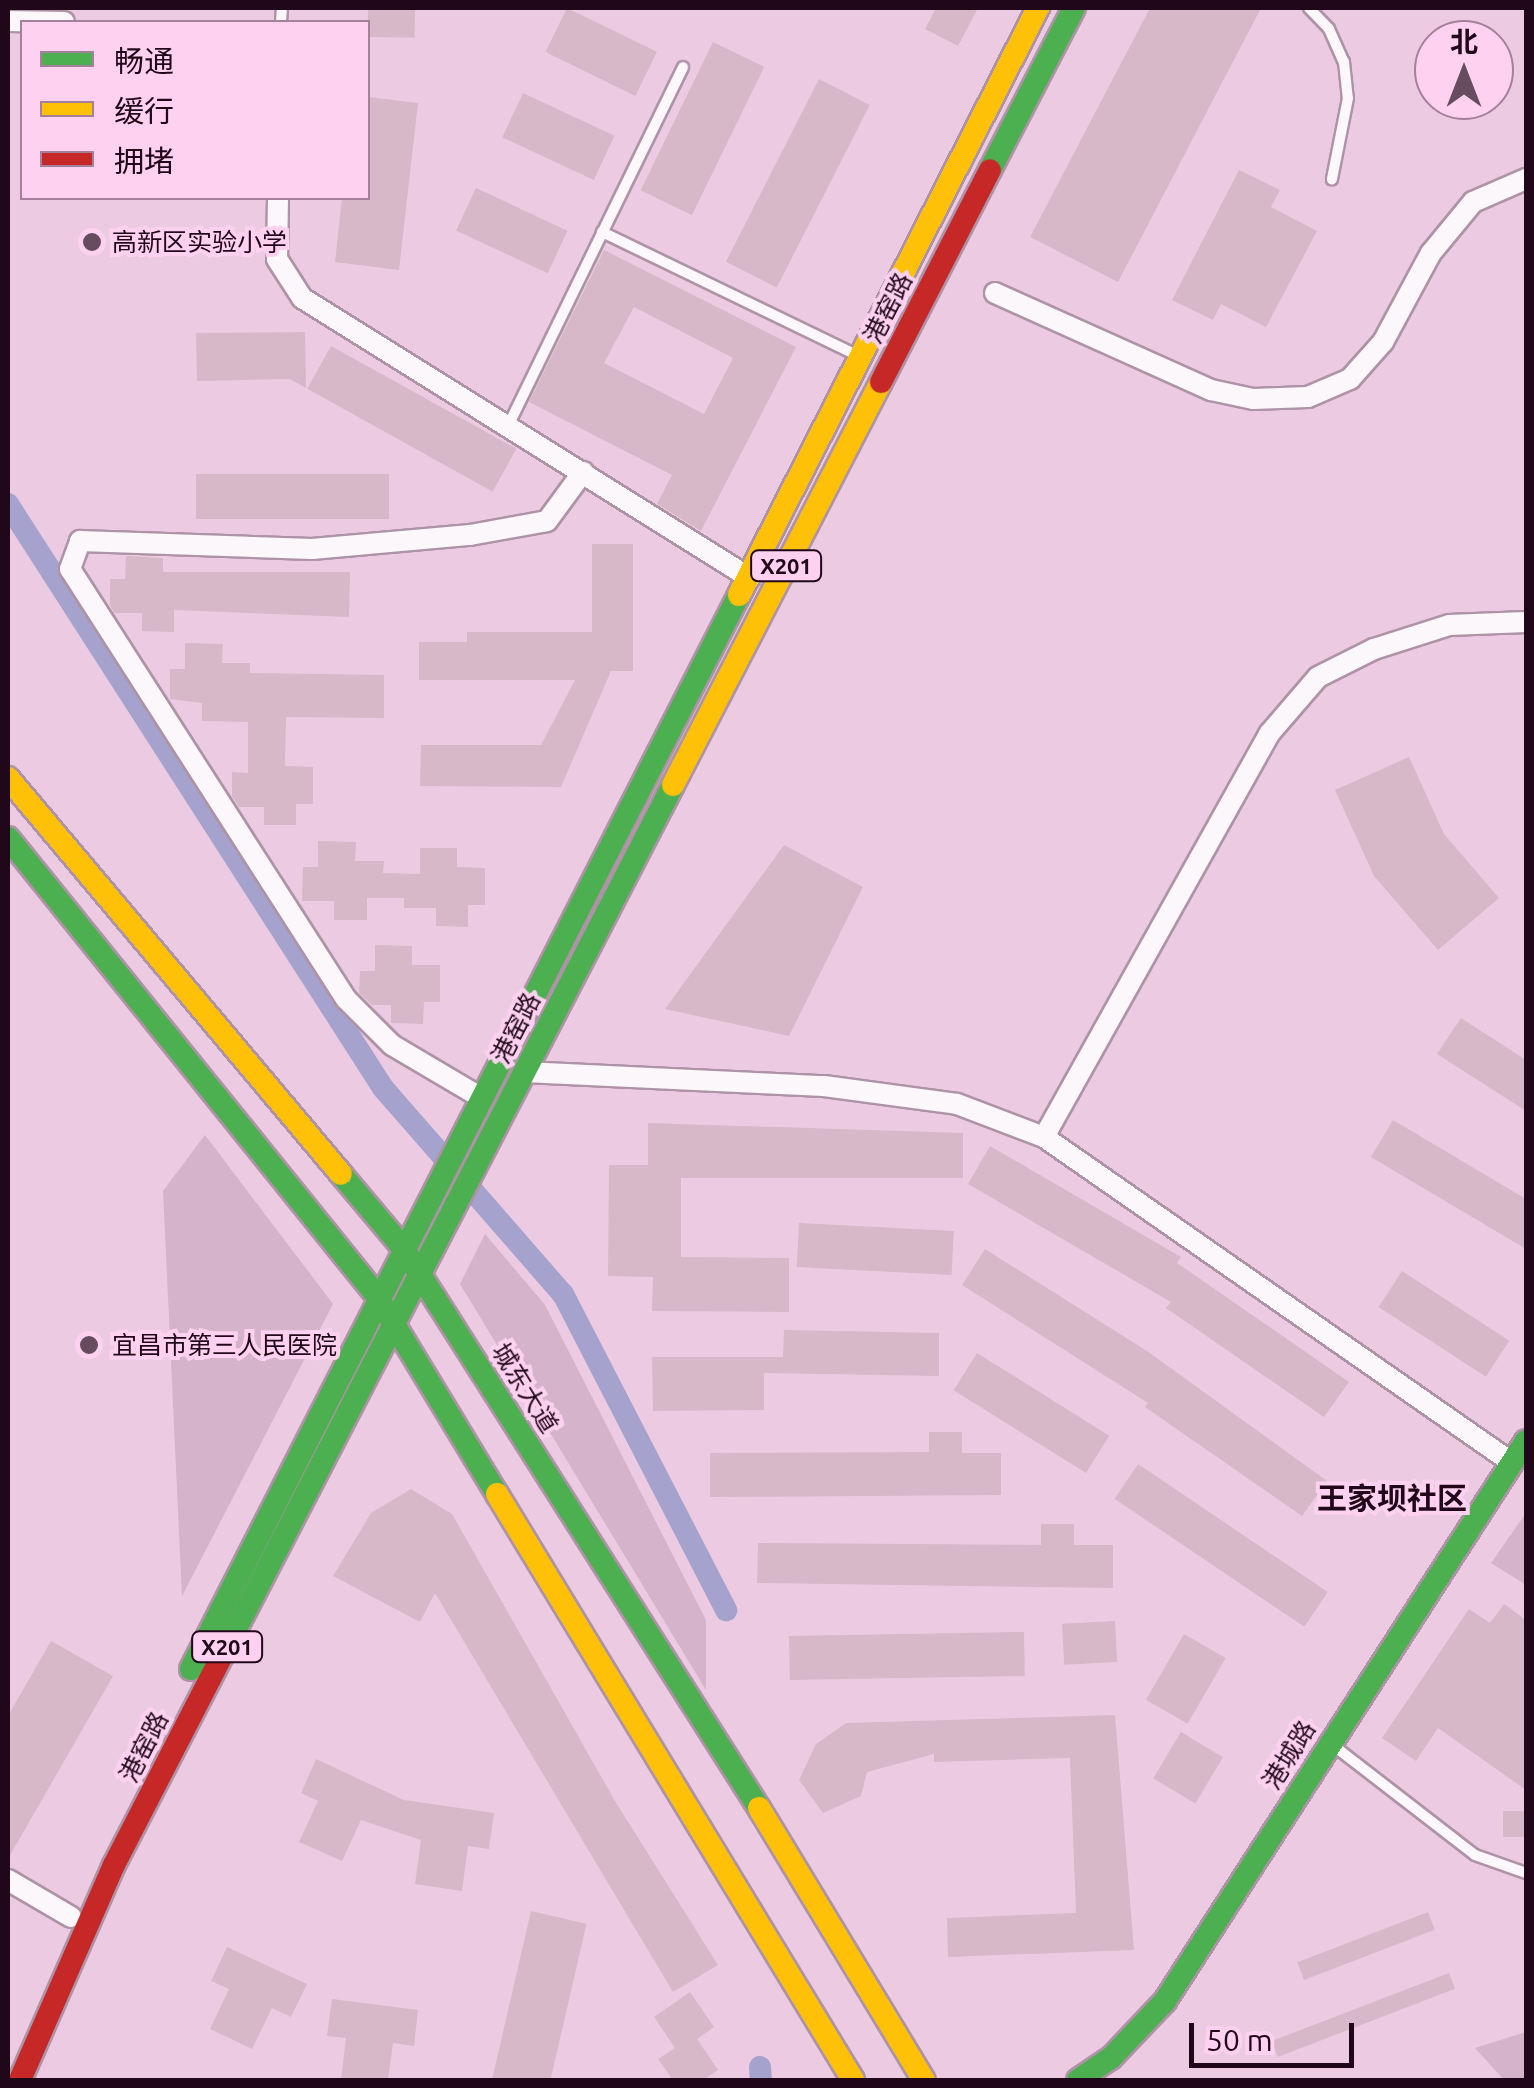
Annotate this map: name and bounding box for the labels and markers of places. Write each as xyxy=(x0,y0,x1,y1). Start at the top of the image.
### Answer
place label: 高新区实验小学 xyxy=(112,227,287,257)
marker: 高新区实验小学 xyxy=(81,231,103,253)
place label: 宜昌市第三人民医院 xyxy=(112,1330,337,1360)
marker: 宜昌市第三人民医院 xyxy=(76,1332,102,1358)

